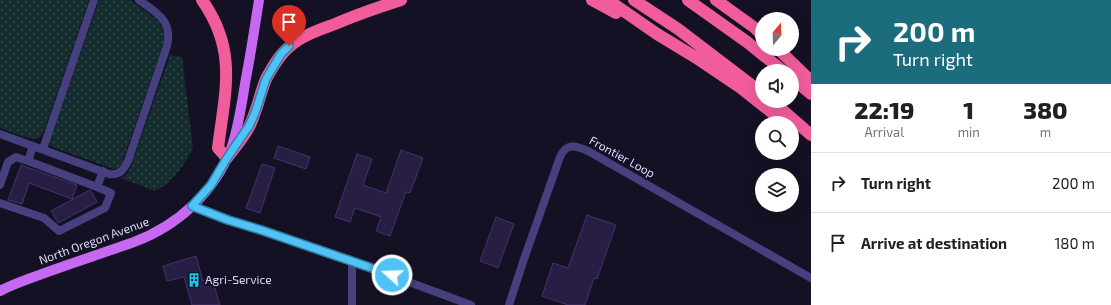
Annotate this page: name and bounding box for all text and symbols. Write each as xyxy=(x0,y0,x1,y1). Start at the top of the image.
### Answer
pin xyxy=(272,5,306,46)
icon: arrive xyxy=(278,11,300,33)
north arrow xyxy=(755,12,799,56)
map controls xyxy=(755,12,799,212)
text: 200 m xyxy=(893,14,975,48)
icon: right xyxy=(827,16,879,68)
text: Turn right xyxy=(893,48,973,70)
button: sound xyxy=(755,64,799,108)
text: 22:19 xyxy=(854,95,914,124)
text: 1 xyxy=(963,95,974,124)
text: 380 xyxy=(1023,95,1068,124)
button: search xyxy=(755,116,799,160)
text: Arrival xyxy=(865,124,904,140)
text: min xyxy=(958,124,980,140)
text: m xyxy=(1040,124,1051,140)
street label: Frontier Loop xyxy=(587,132,658,180)
button: layers xyxy=(755,168,799,212)
icon: right xyxy=(827,172,849,194)
text: Turn right xyxy=(861,174,931,192)
text: 200 m xyxy=(1052,174,1095,192)
street label: North Oregon Avenue xyxy=(37,214,151,267)
icon: arrive xyxy=(827,232,849,254)
text: Arrive at destination xyxy=(861,234,1007,252)
text: 180 m xyxy=(1054,234,1095,252)
position arrow xyxy=(371,254,413,296)
building icon: Agri-Service xyxy=(186,272,202,288)
place label: Agri-Service xyxy=(205,272,272,286)

